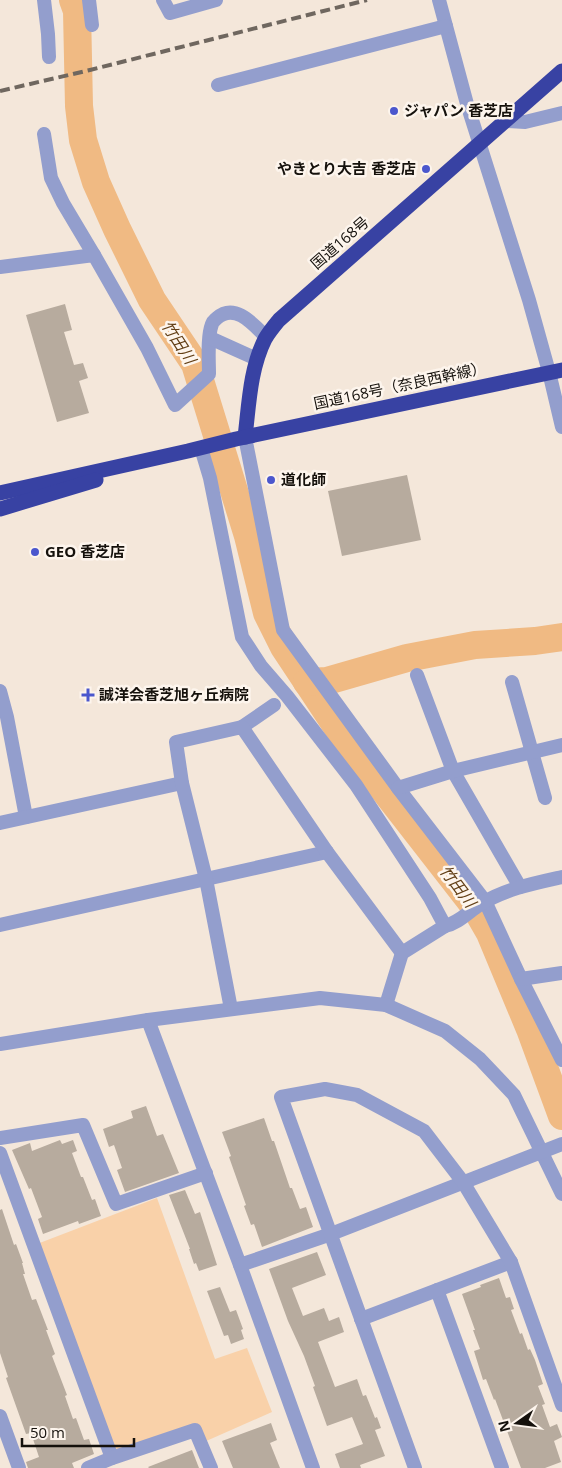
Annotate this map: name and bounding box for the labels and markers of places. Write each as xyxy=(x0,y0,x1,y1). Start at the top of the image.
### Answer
place label: ジャパン 香芝店 xyxy=(404,100,513,120)
marker: ジャパン 香芝店 xyxy=(388,105,400,117)
place label: やきとり大吉 香芝店 xyxy=(277,158,416,178)
marker: やきとり大吉 香芝店 xyxy=(420,163,432,175)
place label: 道化師 xyxy=(281,469,326,489)
marker: 道化師 xyxy=(265,474,277,486)
place label: GEO 香芝店 xyxy=(45,541,125,561)
marker: GEO 香芝店 xyxy=(29,546,41,558)
place label: 誠洋会香芝旭ヶ丘病院 xyxy=(99,684,249,704)
marker: 誠洋会香芝旭ヶ丘病院 xyxy=(81,688,95,702)

